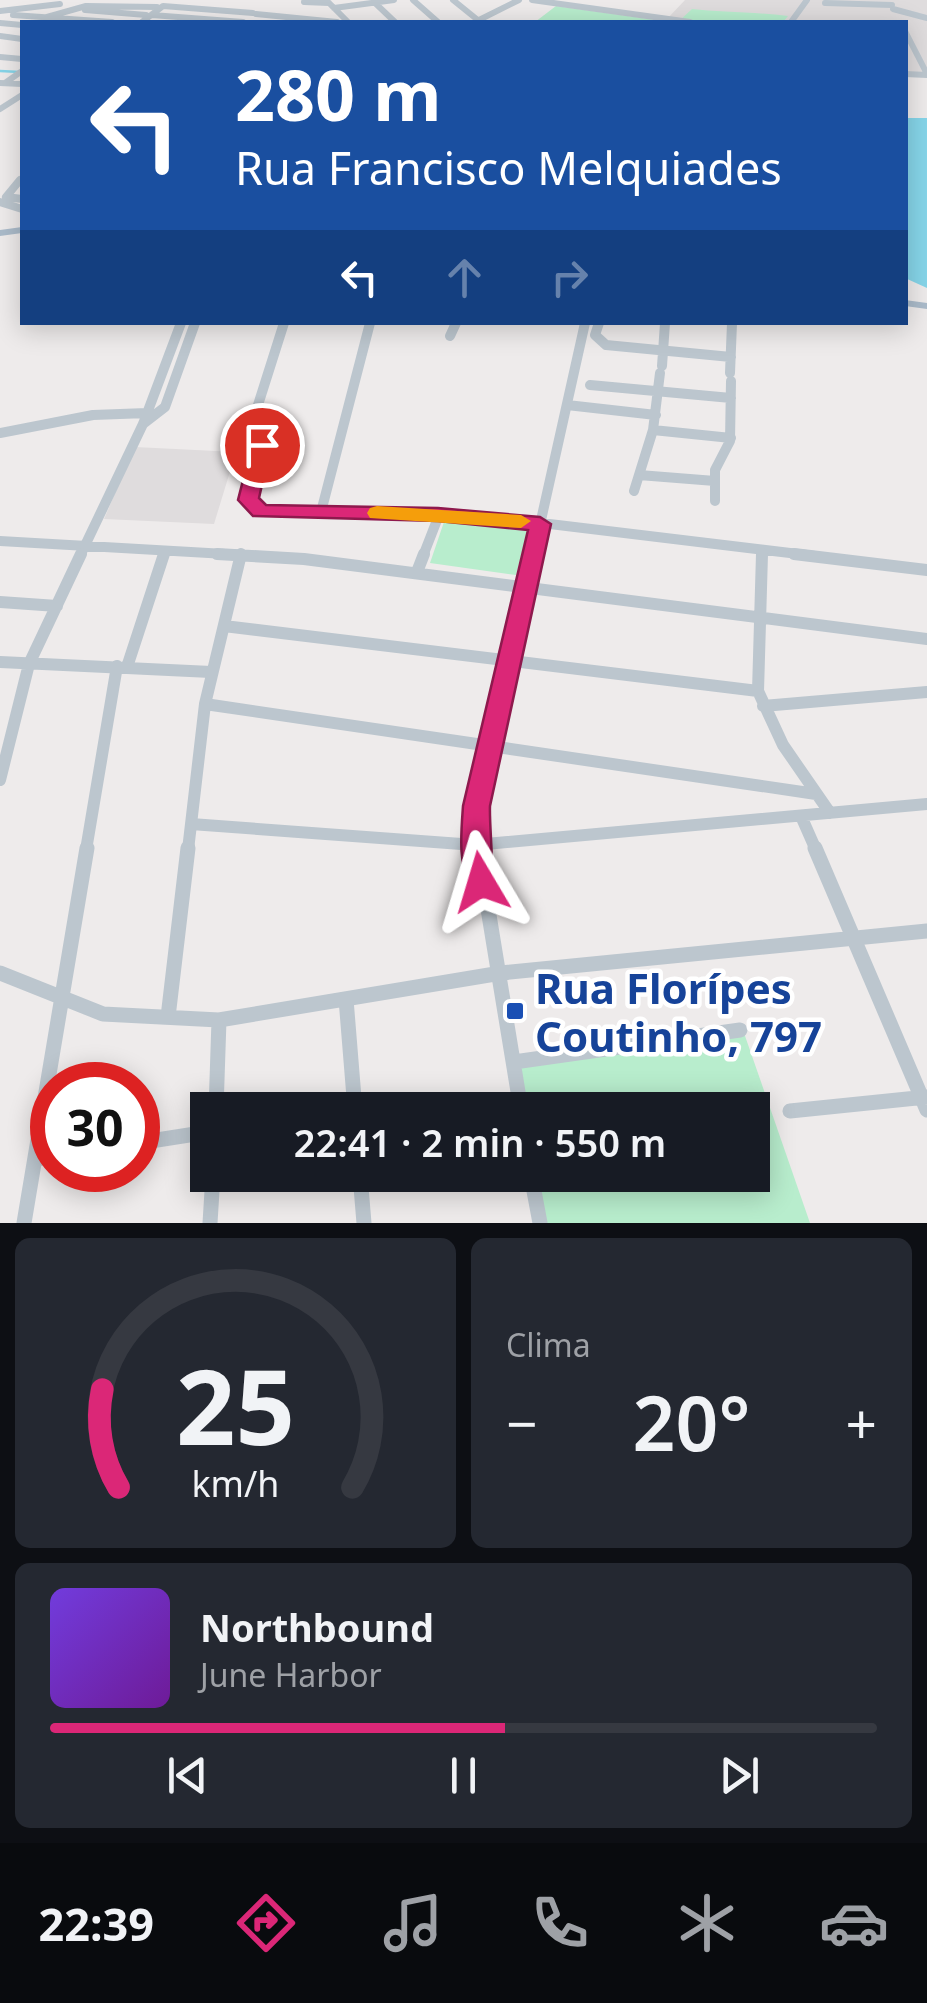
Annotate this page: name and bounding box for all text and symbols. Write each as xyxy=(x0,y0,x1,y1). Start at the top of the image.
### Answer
text: 280 m xyxy=(235,46,442,142)
icon: left xyxy=(70,60,200,190)
text: Rua Francisco Melquiades xyxy=(235,137,782,198)
icon: left xyxy=(332,250,387,305)
icon: ahead xyxy=(437,250,492,305)
icon: right xyxy=(542,250,597,305)
pin xyxy=(220,403,305,488)
icon: arrive xyxy=(235,418,290,473)
position arrow xyxy=(429,830,533,934)
place label: Rua Florípes Coutinho, 797 xyxy=(535,959,822,1064)
marker: Rua Florípes Coutinho, 797 xyxy=(504,1000,526,1022)
speed limit sign: 30 xyxy=(30,1062,160,1192)
text: 22:41 · 2 min · 550 m xyxy=(294,1116,666,1168)
text: Clima xyxy=(506,1323,591,1366)
text: 25 xyxy=(176,1334,295,1475)
text: 20° xyxy=(633,1371,750,1473)
text: − xyxy=(506,1385,537,1460)
text: + xyxy=(846,1385,877,1460)
text: km/h xyxy=(192,1459,279,1507)
text: Northbound xyxy=(200,1601,434,1653)
text: June Harbor xyxy=(200,1653,382,1696)
icon: previous xyxy=(160,1748,215,1803)
icon: pause xyxy=(436,1748,491,1803)
icon: next xyxy=(712,1748,767,1803)
icon: directions xyxy=(231,1888,301,1958)
icon: music xyxy=(378,1888,448,1958)
icon: phone xyxy=(525,1888,595,1958)
icon: climate xyxy=(672,1888,742,1958)
icon: car xyxy=(819,1888,889,1958)
text: 22:39 xyxy=(38,1893,154,1954)

